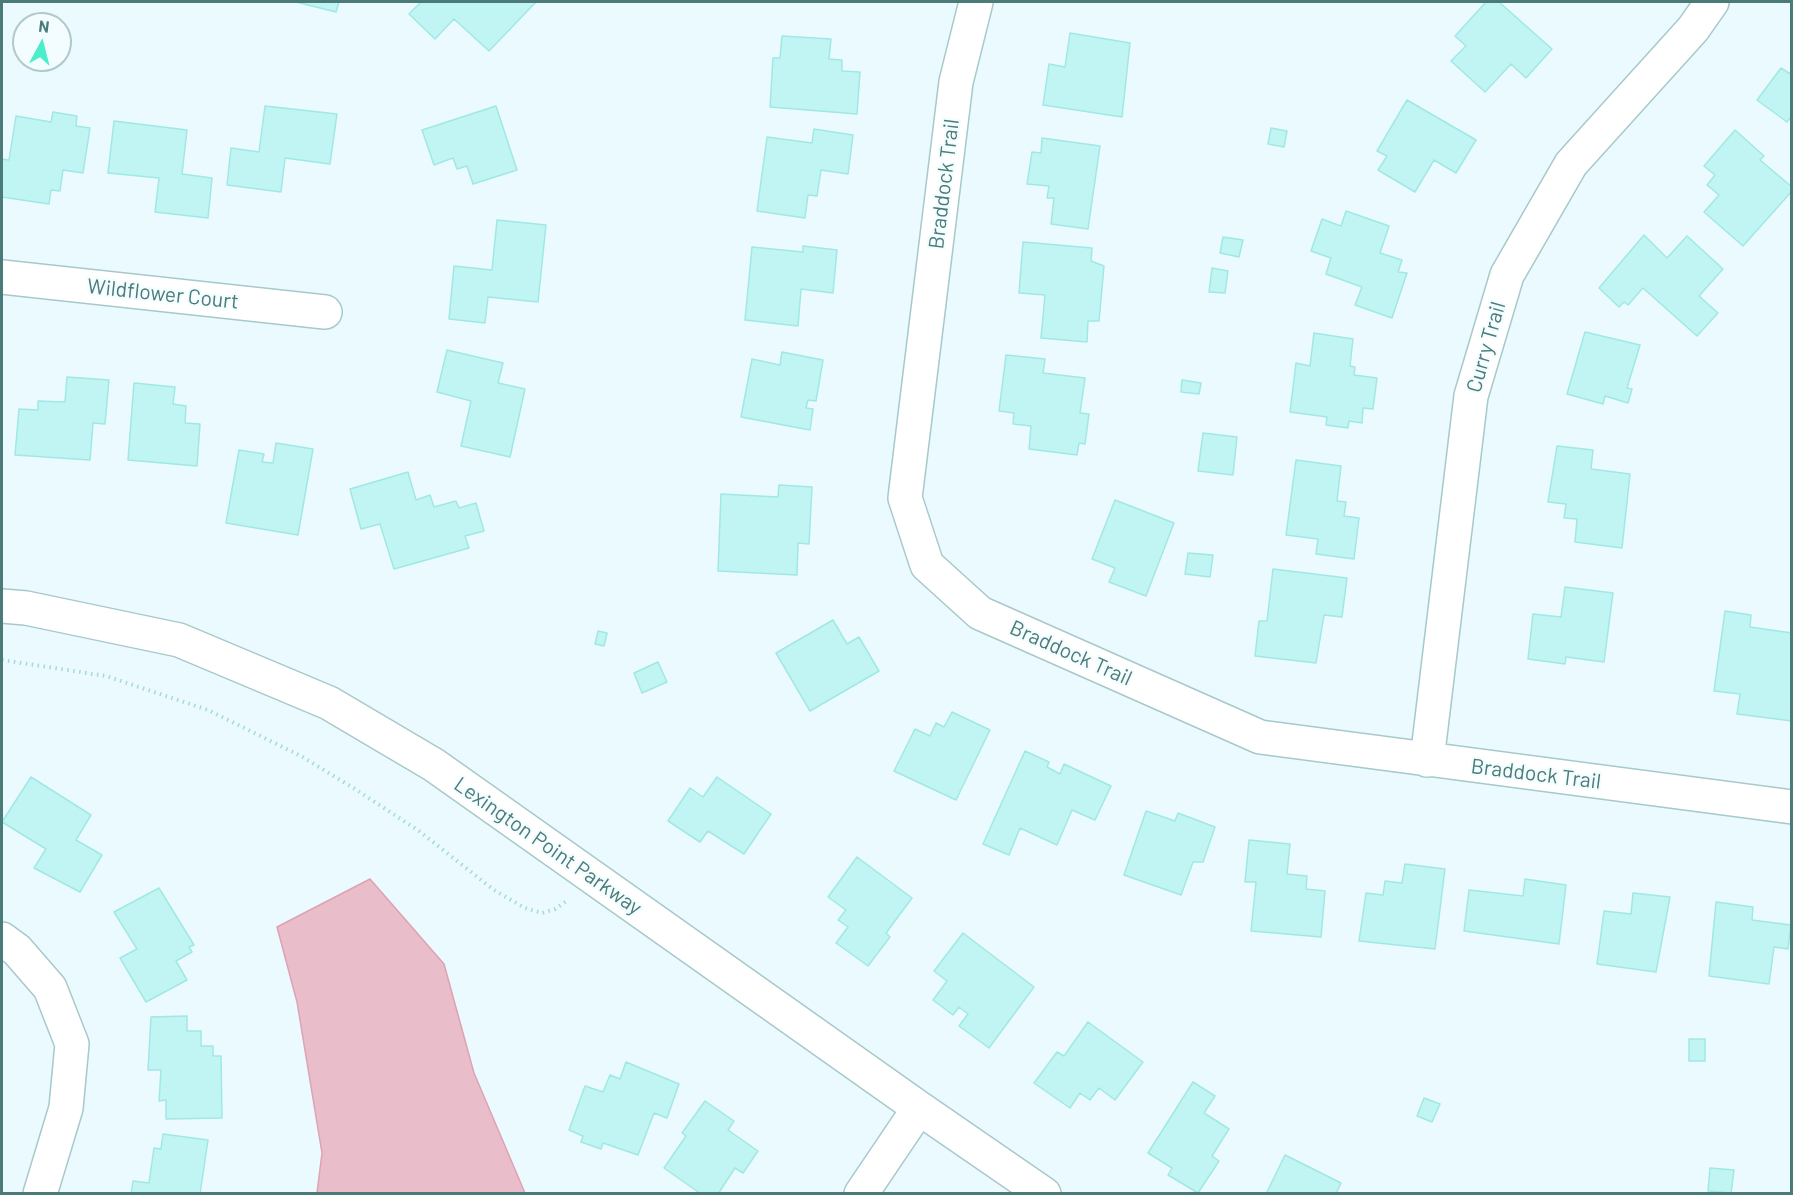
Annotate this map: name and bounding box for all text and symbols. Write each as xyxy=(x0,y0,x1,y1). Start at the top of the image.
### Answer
north arrow xyxy=(12,12,72,72)
text: N xyxy=(38,16,50,36)
street label: Braddock Trail xyxy=(924,118,964,250)
street label: Wildflower Court xyxy=(86,274,240,314)
street label: Curry Trail xyxy=(1461,299,1511,395)
street label: Braddock Trail xyxy=(1006,615,1136,691)
street label: Braddock Trail xyxy=(1470,754,1602,794)
street label: Lexington Point Parkway xyxy=(449,772,647,920)

